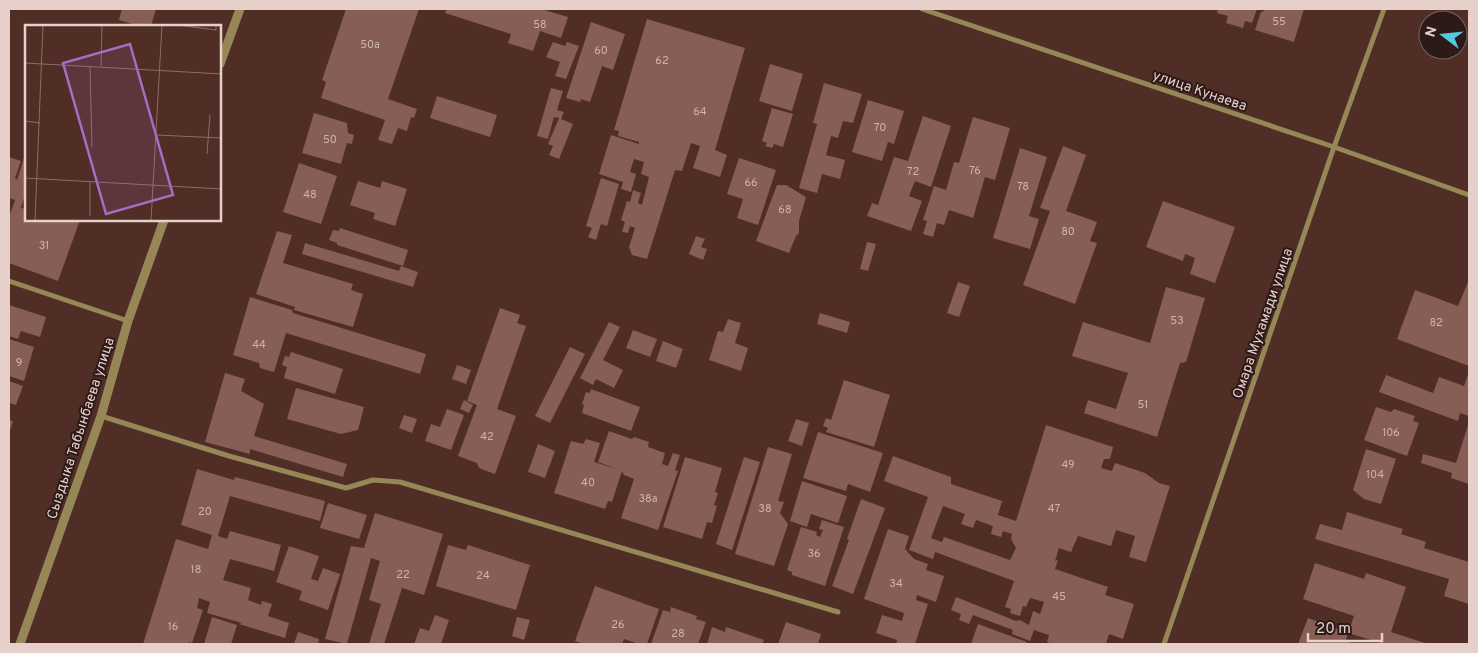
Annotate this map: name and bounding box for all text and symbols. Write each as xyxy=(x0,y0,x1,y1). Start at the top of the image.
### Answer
north arrow xyxy=(1418,10,1468,60)
house number: 55 xyxy=(1272,15,1286,29)
house number: 58 xyxy=(533,18,547,32)
inset map xyxy=(25,25,221,221)
text: N xyxy=(1422,25,1442,39)
house number: 50а xyxy=(360,38,380,52)
house number: 60 xyxy=(594,44,608,58)
house number: 62 xyxy=(655,54,669,68)
street label: улица Кунаева xyxy=(1150,67,1249,115)
house number: 64 xyxy=(693,105,707,119)
house number: 70 xyxy=(874,121,886,135)
house number: 50 xyxy=(323,133,337,147)
house number: 76 xyxy=(969,164,981,178)
house number: 72 xyxy=(907,165,919,179)
house number: 66 xyxy=(744,176,758,190)
house number: 78 xyxy=(1017,180,1029,194)
house number: 48 xyxy=(303,188,317,202)
house number: 68 xyxy=(778,203,792,217)
house number: 80 xyxy=(1061,225,1075,239)
house number: 31 xyxy=(39,239,49,253)
street label: Омара Мухамади улица xyxy=(1230,246,1297,401)
house number: 53 xyxy=(1170,314,1184,328)
house number: 82 xyxy=(1429,316,1443,330)
street label: Сыздыка Табынбаева улица xyxy=(44,335,119,521)
house number: 44 xyxy=(252,338,266,352)
house number: 9 xyxy=(16,356,22,370)
house number: 51 xyxy=(1138,398,1148,412)
house number: 106 xyxy=(1382,426,1400,440)
house number: 42 xyxy=(480,430,494,444)
house number: 49 xyxy=(1061,458,1075,472)
house number: 104 xyxy=(1366,468,1384,482)
house number: 40 xyxy=(581,476,595,490)
house number: 38а xyxy=(638,492,658,506)
house number: 38 xyxy=(758,502,772,516)
house number: 47 xyxy=(1048,502,1060,516)
house number: 20 xyxy=(198,505,212,519)
house number: 36 xyxy=(807,547,821,561)
house number: 18 xyxy=(191,563,201,577)
house number: 22 xyxy=(396,568,410,582)
house number: 24 xyxy=(476,569,490,583)
house number: 34 xyxy=(889,577,903,591)
house number: 45 xyxy=(1052,590,1066,604)
scale bar xyxy=(1308,610,1382,642)
house number: 26 xyxy=(611,618,625,632)
house number: 16 xyxy=(168,620,178,634)
text: 20 m xyxy=(1316,620,1351,639)
house number: 28 xyxy=(671,627,685,641)

